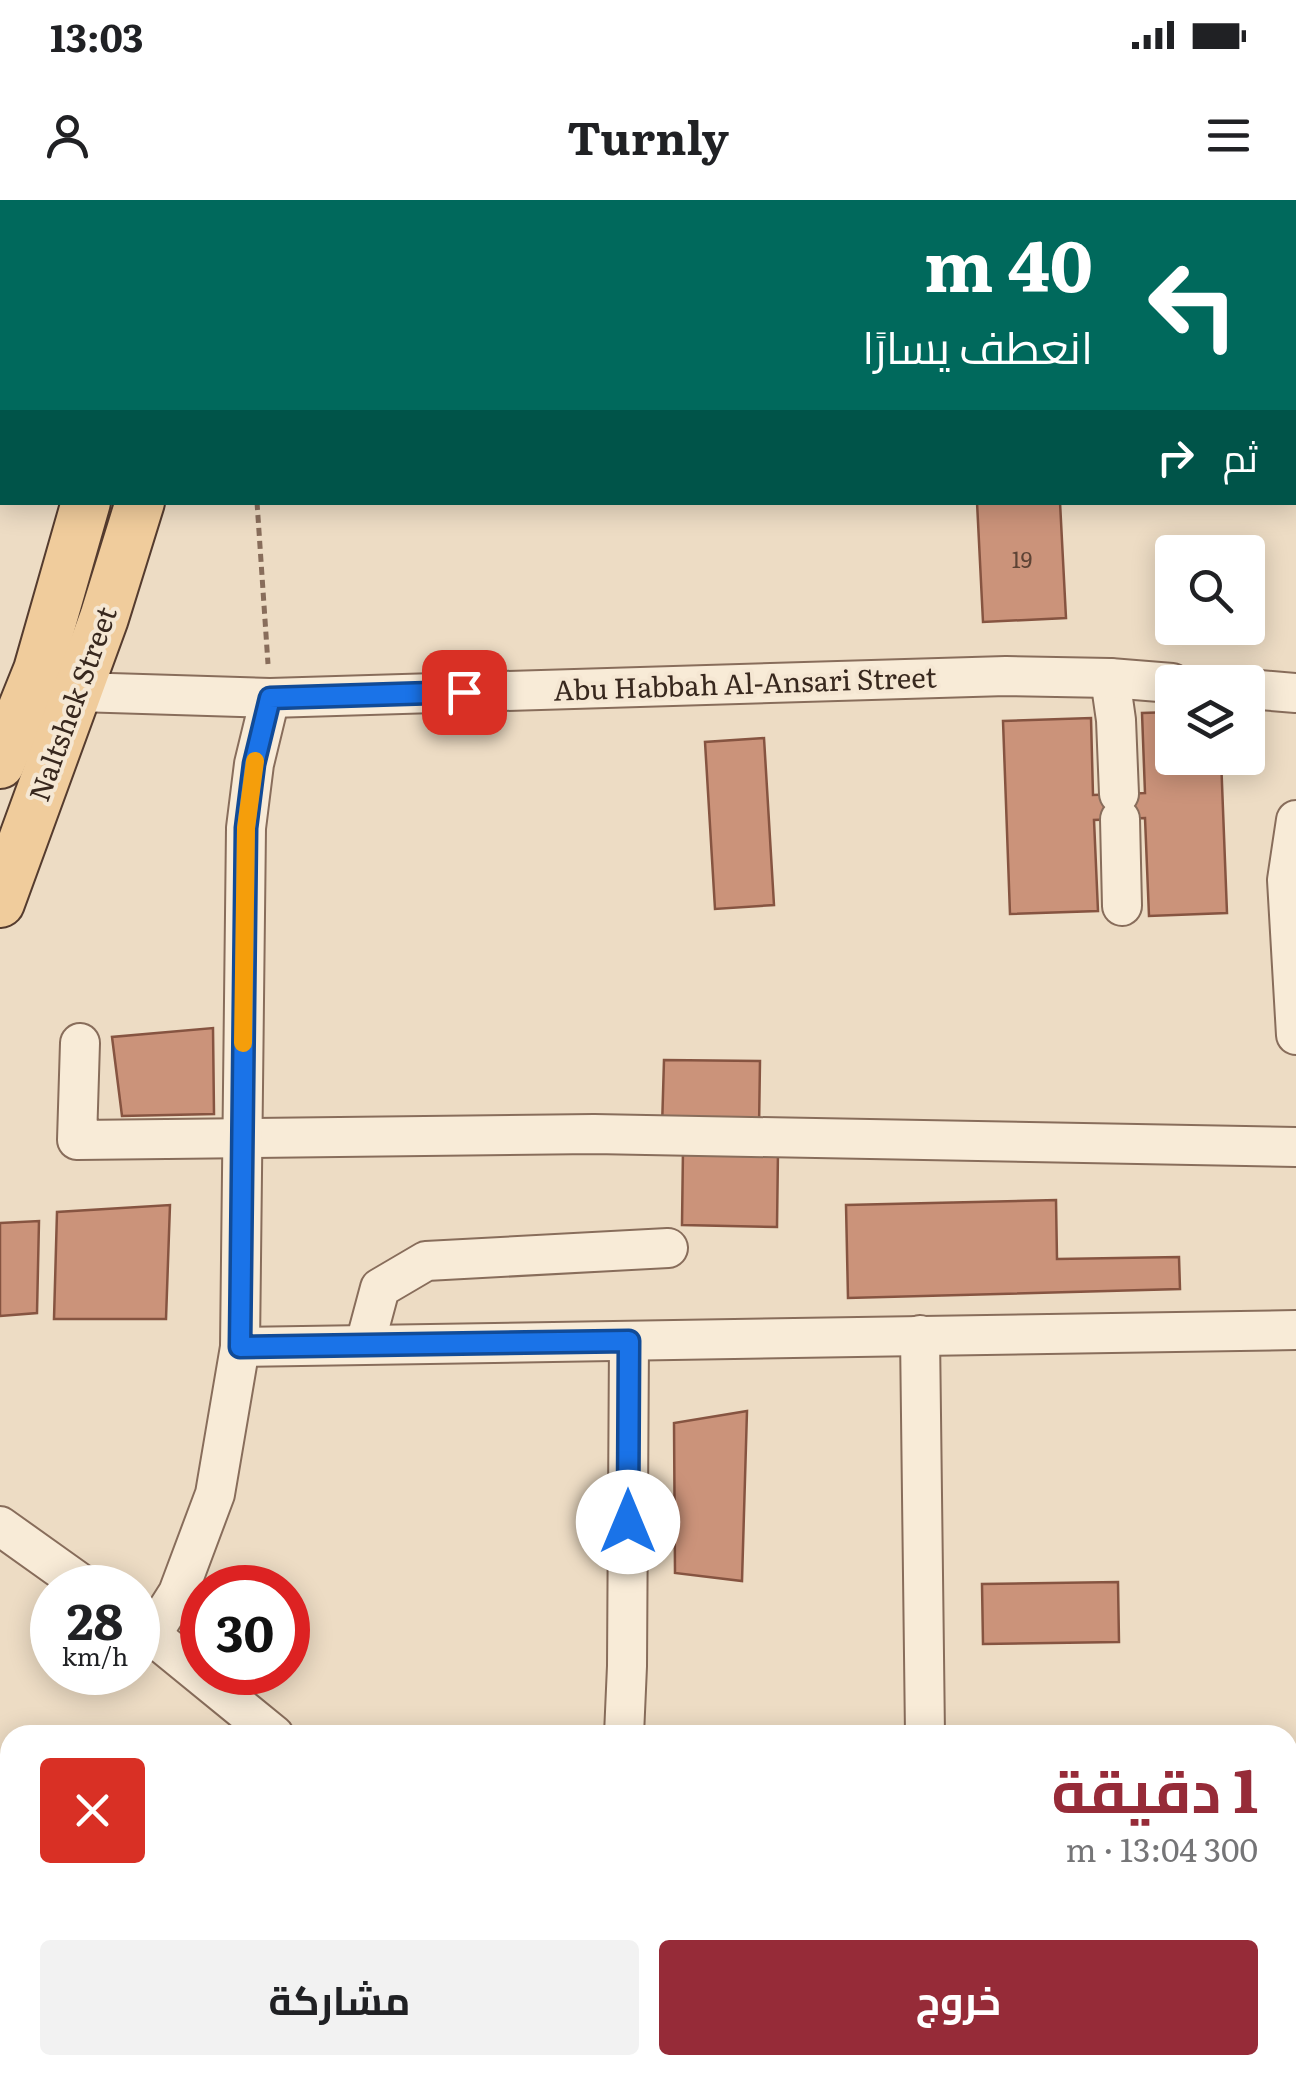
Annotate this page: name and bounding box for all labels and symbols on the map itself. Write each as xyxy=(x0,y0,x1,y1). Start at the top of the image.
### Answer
house number: 19 xyxy=(1012,542,1032,575)
street label: Naltshek Street xyxy=(16,599,126,807)
pin xyxy=(422,650,507,735)
street label: Abu Habbah Al-Ansari Street xyxy=(553,654,938,710)
position arrow xyxy=(576,1470,680,1574)
speed limit sign: 30 xyxy=(180,1565,310,1695)

